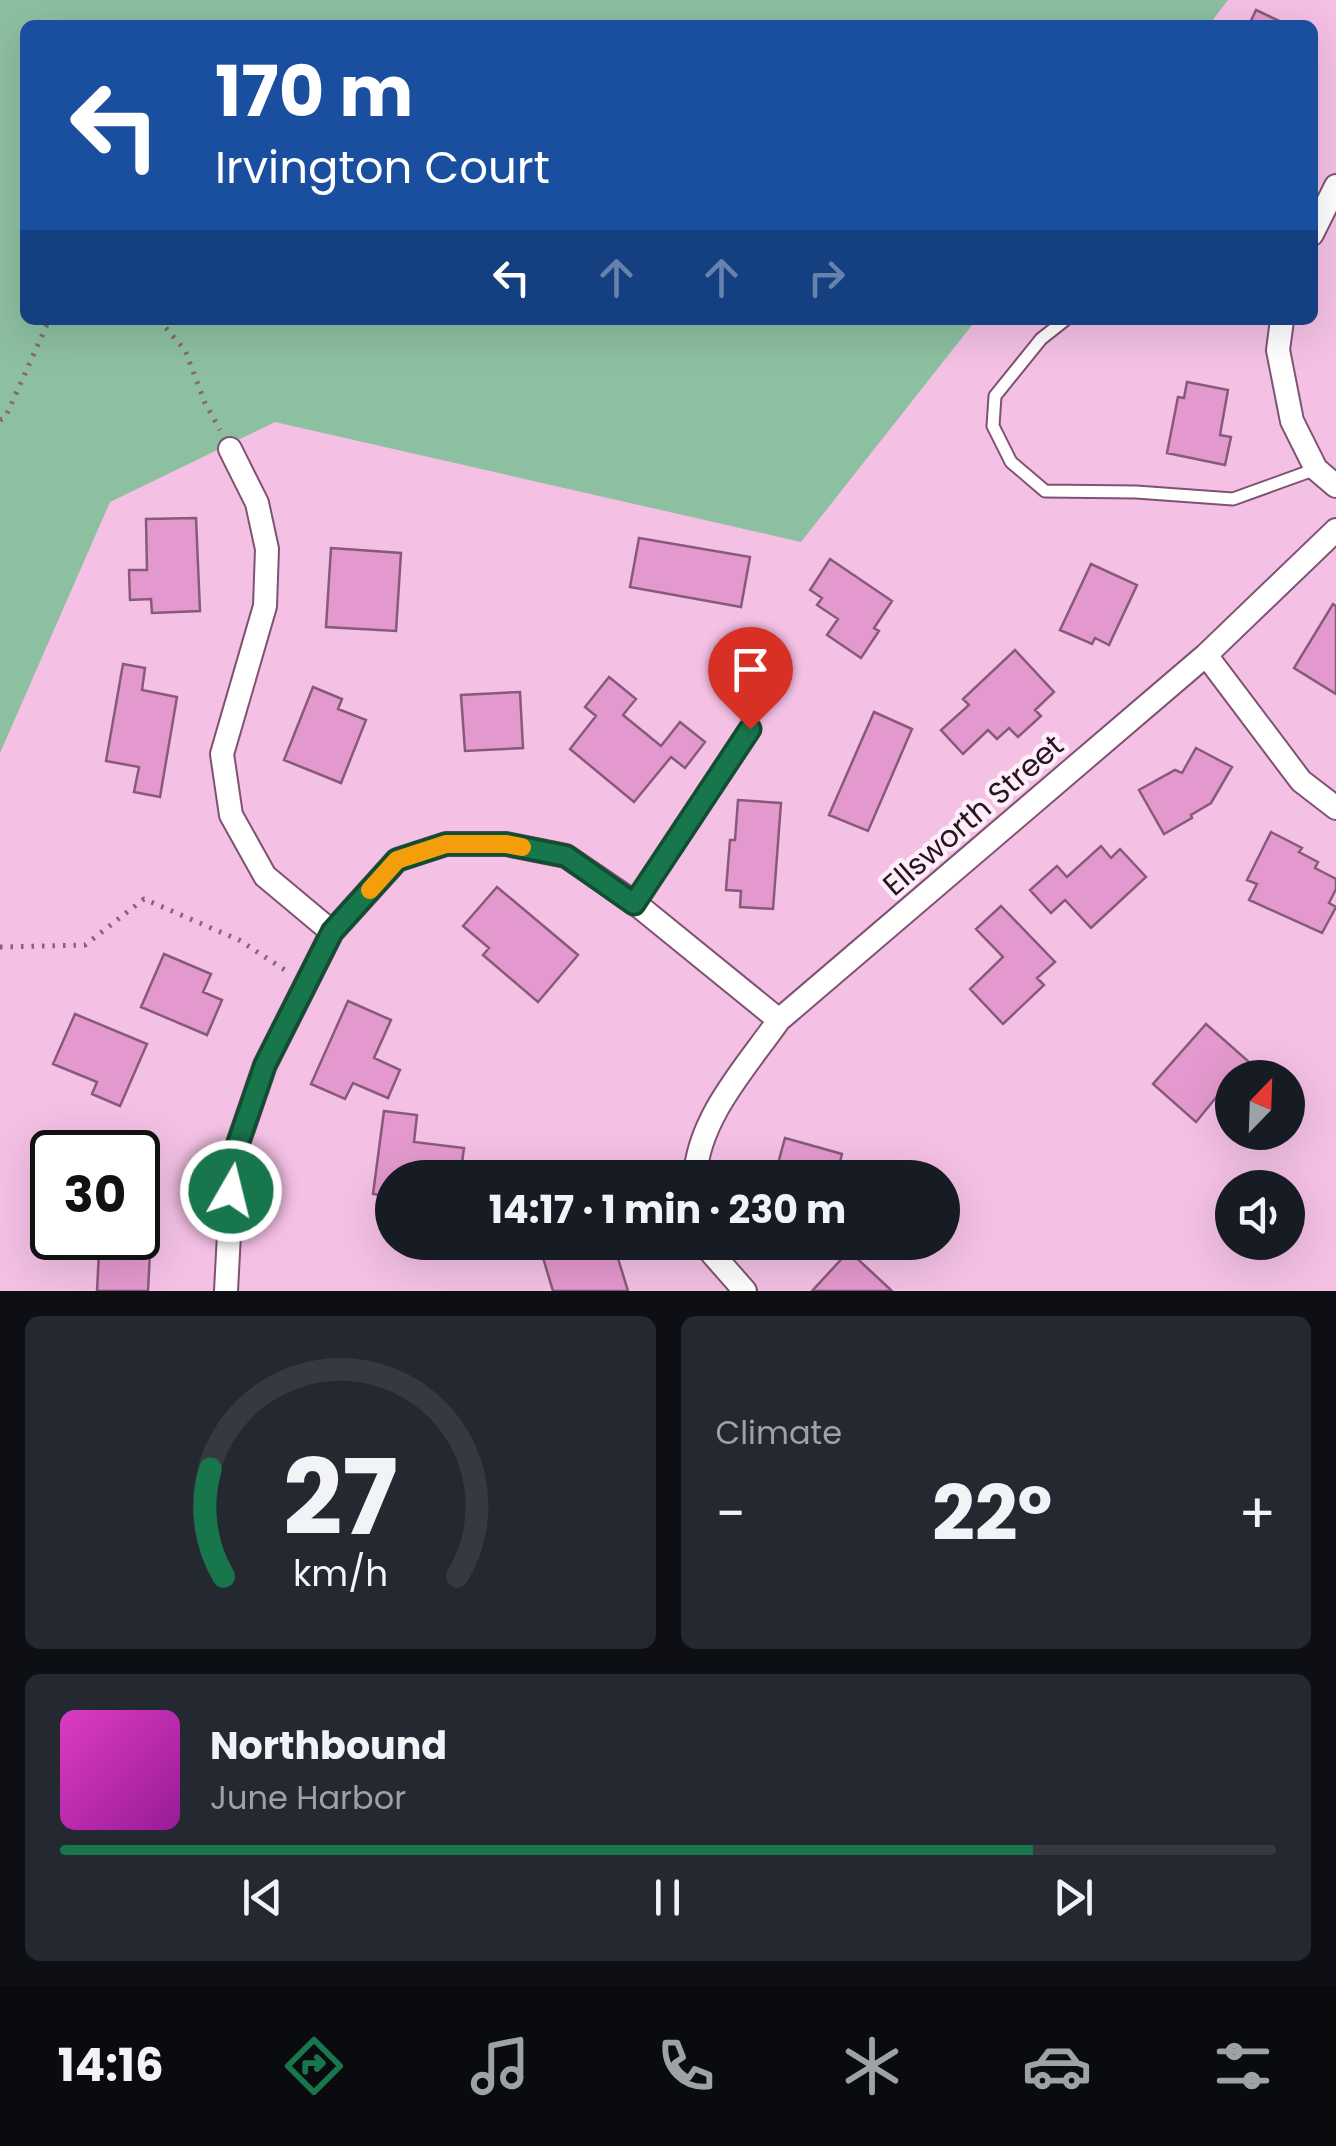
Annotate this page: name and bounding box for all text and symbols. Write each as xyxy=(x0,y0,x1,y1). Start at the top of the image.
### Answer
text: 170 m xyxy=(215,42,413,141)
icon: left xyxy=(50,60,180,190)
text: Irvington Court xyxy=(215,136,550,199)
icon: left xyxy=(484,250,539,305)
icon: ahead xyxy=(589,250,644,305)
icon: ahead xyxy=(694,250,749,305)
icon: right xyxy=(799,250,854,305)
pin xyxy=(708,627,793,730)
icon: arrive xyxy=(723,642,778,697)
street label: Ellsworth Street xyxy=(873,724,1073,906)
north arrow xyxy=(1215,1060,1305,1150)
map controls xyxy=(1215,1060,1305,1260)
speed limit sign: 30 xyxy=(30,1130,160,1260)
position arrow xyxy=(179,1139,283,1243)
button: sound xyxy=(1215,1170,1305,1260)
text: 14:17 · 1 min · 230 m xyxy=(489,1183,846,1236)
text: Climate xyxy=(716,1410,842,1455)
text: 27 xyxy=(283,1425,398,1570)
text: 22° xyxy=(932,1461,1052,1566)
text: − xyxy=(716,1475,746,1552)
text: + xyxy=(1238,1475,1276,1552)
text: km/h xyxy=(293,1548,388,1599)
text: Northbound xyxy=(210,1719,447,1772)
text: June Harbor xyxy=(210,1775,406,1820)
icon: previous xyxy=(235,1870,290,1925)
icon: pause xyxy=(640,1870,695,1925)
icon: next xyxy=(1046,1870,1101,1925)
icon: directions xyxy=(279,2031,349,2101)
icon: music xyxy=(465,2031,535,2101)
icon: phone xyxy=(651,2031,721,2101)
icon: climate xyxy=(837,2031,907,2101)
icon: car xyxy=(1022,2031,1092,2101)
icon: filters xyxy=(1208,2031,1278,2101)
text: 14:16 xyxy=(58,2034,164,2097)

